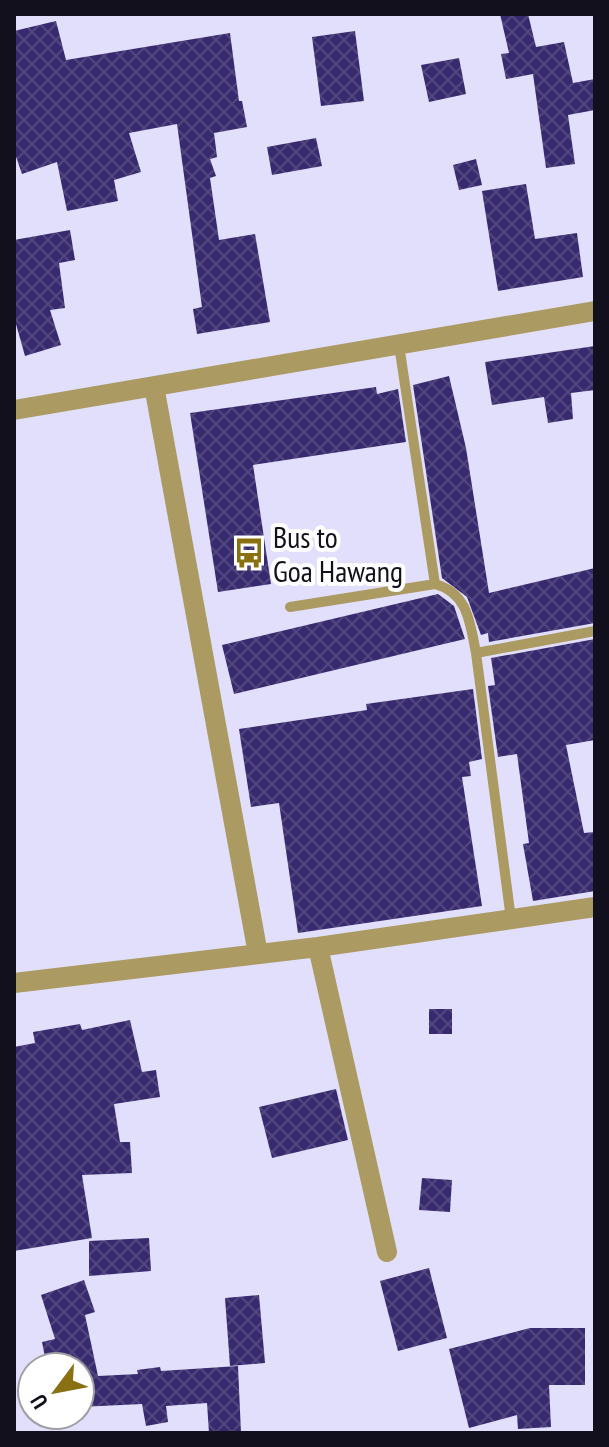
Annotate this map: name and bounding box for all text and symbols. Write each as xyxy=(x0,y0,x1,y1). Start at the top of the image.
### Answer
place label: Bus to Goa Hawang xyxy=(273,517,403,590)
bus stop icon: Bus to Goa Hawang xyxy=(232,536,266,570)
north arrow xyxy=(16,1351,96,1431)
text: U xyxy=(24,1389,54,1414)

